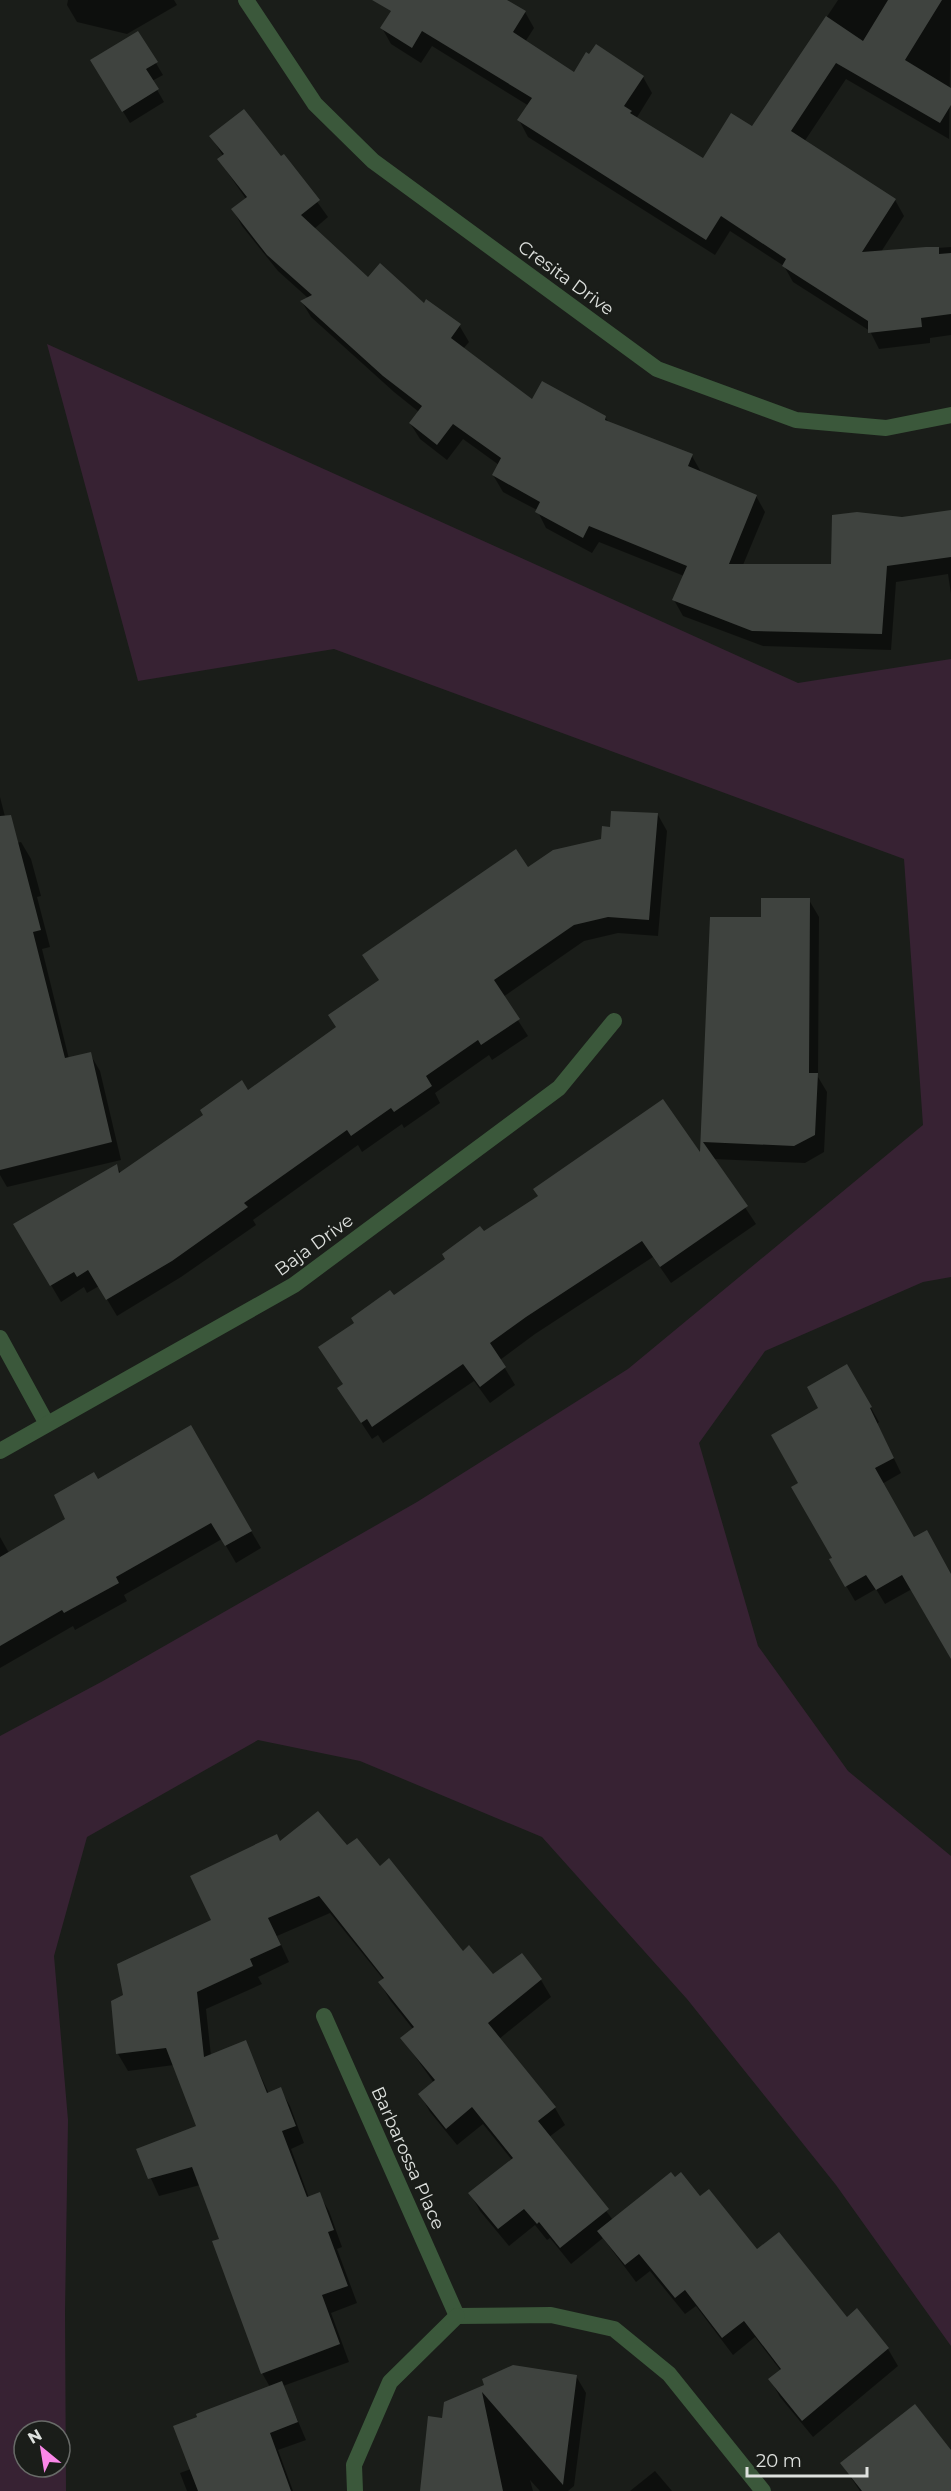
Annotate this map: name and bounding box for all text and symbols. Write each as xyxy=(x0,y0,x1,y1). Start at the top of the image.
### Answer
street label: Cresita Drive xyxy=(514,236,618,320)
street label: Baja Drive xyxy=(270,1209,358,1281)
street label: Barbarossa Place xyxy=(367,2083,450,2233)
north arrow xyxy=(12,2419,72,2479)
text: N xyxy=(24,2425,45,2448)
scale bar xyxy=(747,2440,867,2478)
text: 20 m xyxy=(756,2450,802,2472)

